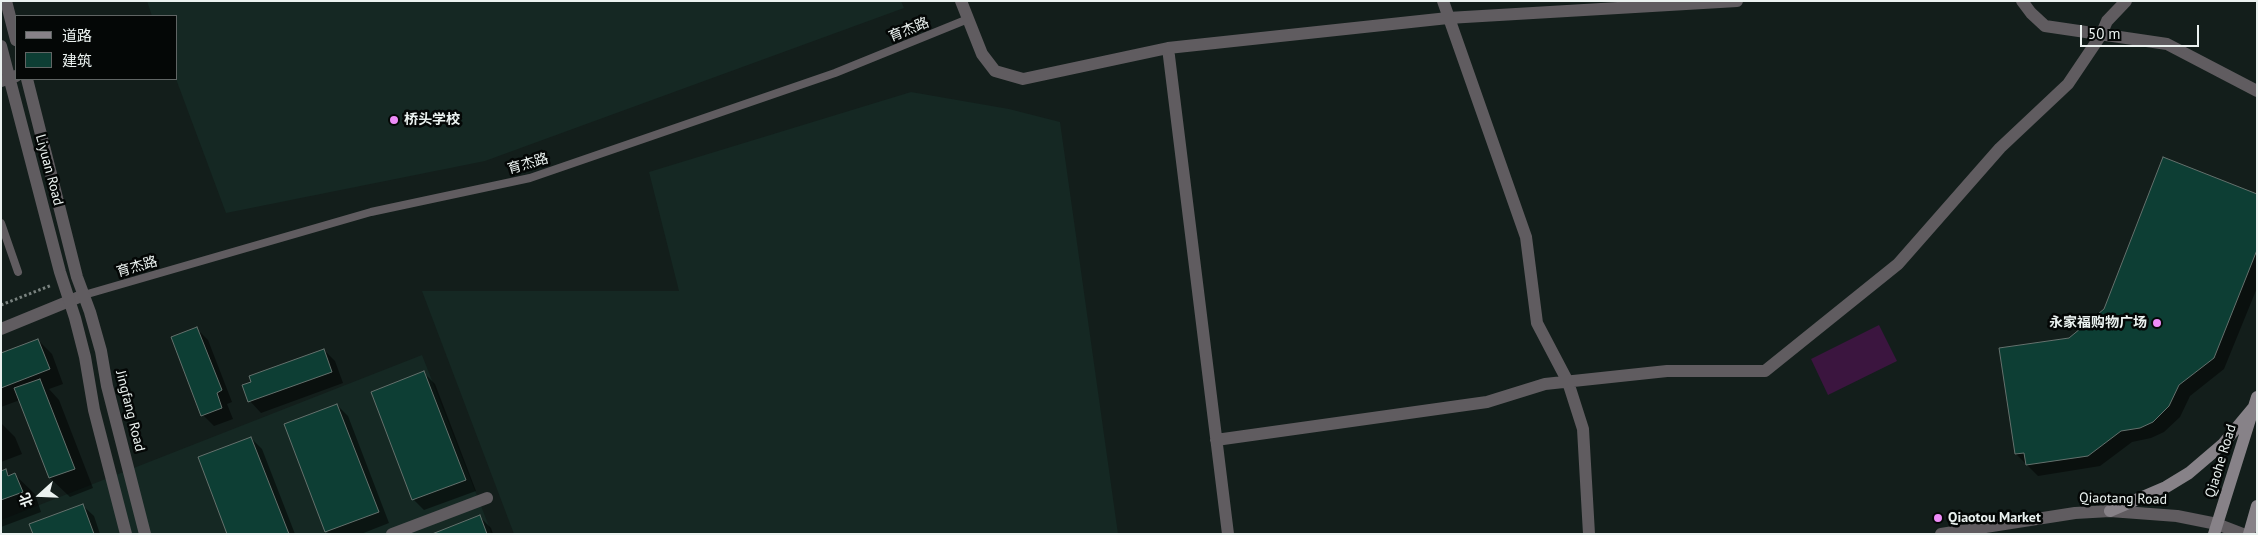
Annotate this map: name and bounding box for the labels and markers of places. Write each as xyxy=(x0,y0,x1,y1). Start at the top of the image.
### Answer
place label: 桥头学校 xyxy=(404,112,460,128)
marker: 桥头学校 xyxy=(388,114,400,126)
place label: 永家福购物广场 xyxy=(2049,315,2147,331)
marker: 永家福购物广场 xyxy=(2151,317,2163,329)
place label: Qiaotou Market xyxy=(1948,510,2041,526)
marker: Qiaotou Market xyxy=(1932,512,1944,524)

